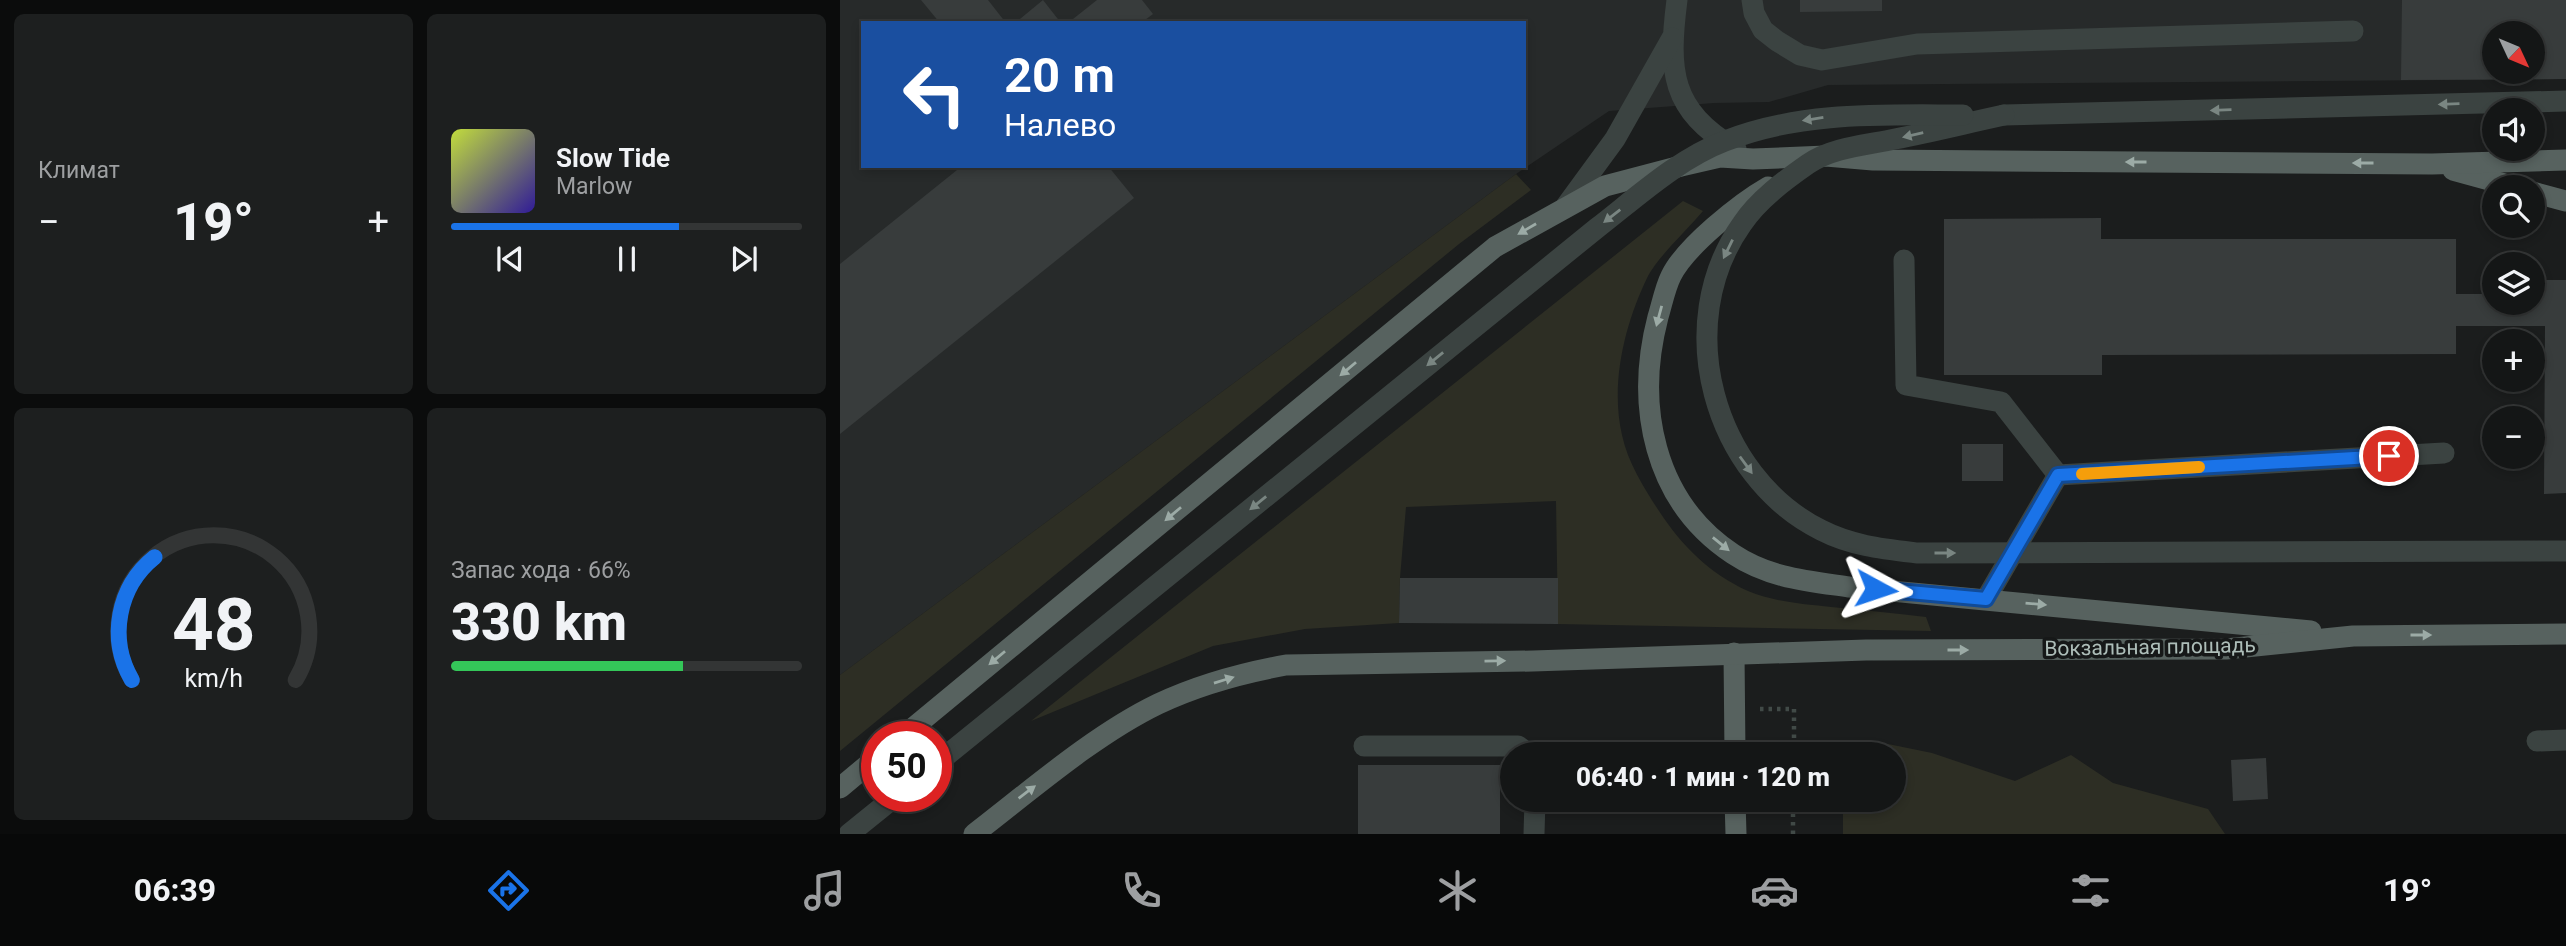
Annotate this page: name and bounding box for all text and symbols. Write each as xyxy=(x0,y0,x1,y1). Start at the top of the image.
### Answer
north arrow xyxy=(2482,21,2544,84)
map controls xyxy=(2482,21,2545,469)
text: 20 m xyxy=(1004,47,1115,104)
icon: left xyxy=(889,49,980,140)
one-way arrow xyxy=(2438,98,2460,109)
button: sound xyxy=(2482,98,2545,161)
one-way arrow xyxy=(2210,105,2232,116)
text: Налево xyxy=(1004,106,1116,144)
one-way arrow xyxy=(1802,114,1824,125)
one-way arrow xyxy=(1902,130,1924,141)
text: Slow Tide xyxy=(556,143,670,173)
one-way arrow xyxy=(2125,156,2147,168)
text: Климат xyxy=(38,157,120,184)
one-way arrow xyxy=(2352,157,2374,169)
text: Marlow xyxy=(556,173,632,200)
button: search xyxy=(2482,175,2545,238)
text: 19° xyxy=(173,192,254,253)
text: − xyxy=(38,200,60,244)
text: + xyxy=(367,200,389,244)
one-way arrow xyxy=(1603,209,1621,224)
one-way arrow xyxy=(1517,223,1537,235)
one-way arrow xyxy=(1723,239,1734,259)
icon: previous xyxy=(491,240,529,278)
icon: pause xyxy=(608,240,646,278)
icon: next xyxy=(725,240,763,278)
button: layers xyxy=(2482,252,2545,315)
one-way arrow xyxy=(1653,305,1664,327)
button: + xyxy=(2482,329,2545,392)
one-way arrow xyxy=(1426,352,1444,367)
one-way arrow xyxy=(1340,361,1357,376)
button: − xyxy=(2482,406,2545,469)
pin xyxy=(2359,426,2419,486)
icon: arrive xyxy=(2370,437,2408,475)
one-way arrow xyxy=(1739,456,1753,474)
one-way arrow xyxy=(1250,495,1268,510)
one-way arrow xyxy=(1164,506,1182,521)
one-way arrow xyxy=(1711,537,1729,552)
one-way arrow xyxy=(1934,547,1956,559)
position arrow xyxy=(1839,552,1913,626)
text: Запас хода · 66% xyxy=(451,557,631,584)
text: 48 xyxy=(172,582,255,668)
text: 330 km xyxy=(451,592,627,653)
one-way arrow xyxy=(2025,599,2047,610)
one-way arrow xyxy=(2410,629,2432,641)
street label: Вокзальная площадь xyxy=(2044,633,2256,661)
one-way arrow xyxy=(1947,644,1969,656)
one-way arrow xyxy=(989,650,1006,665)
one-way arrow xyxy=(1484,656,1506,667)
text: km/h xyxy=(184,664,243,693)
one-way arrow xyxy=(1213,674,1234,684)
speed limit sign: 50 xyxy=(861,721,952,812)
text: 06:40 · 1 мин · 120 m xyxy=(1576,762,1830,792)
one-way arrow xyxy=(1018,784,1036,799)
icon: directions xyxy=(484,866,533,915)
icon: music xyxy=(800,866,849,915)
icon: phone xyxy=(1117,866,1166,915)
icon: climate xyxy=(1433,866,1482,915)
icon: car xyxy=(1750,866,1799,915)
icon: filters xyxy=(2066,866,2115,915)
text: 06:39 xyxy=(134,871,216,909)
text: 19° xyxy=(2383,871,2432,909)

